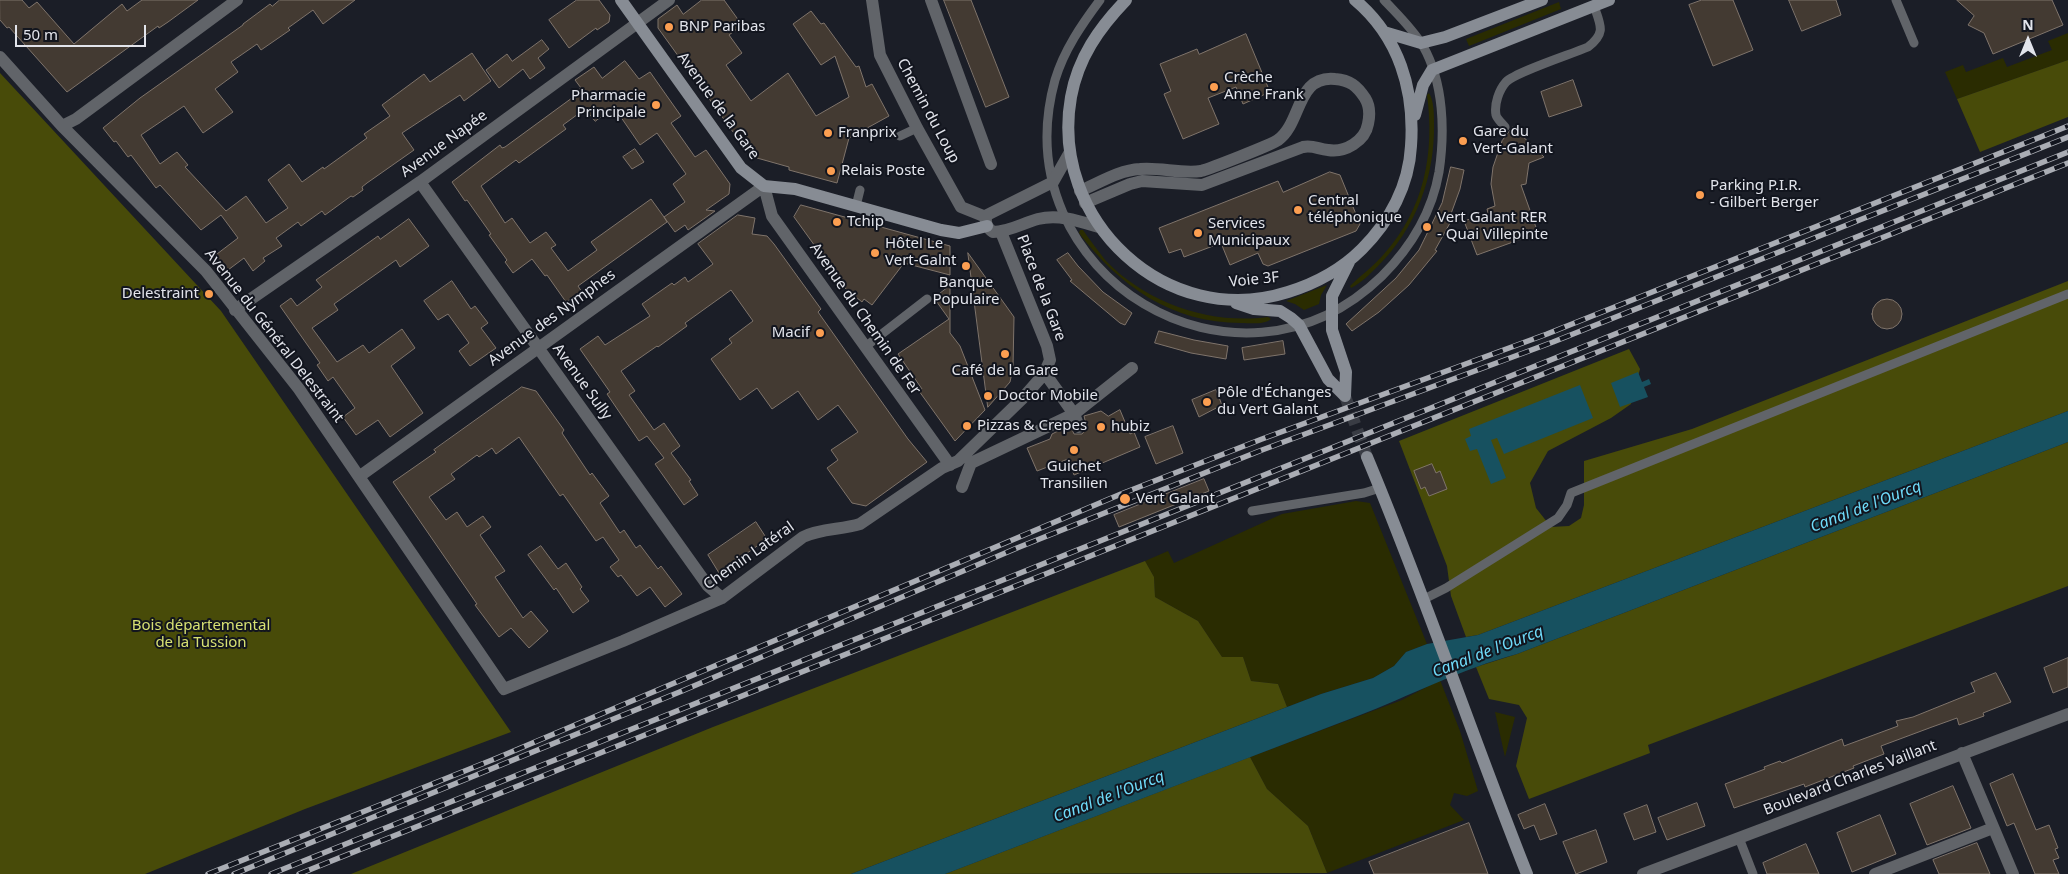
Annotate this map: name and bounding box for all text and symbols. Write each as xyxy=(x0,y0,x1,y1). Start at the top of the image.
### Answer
scale bar xyxy=(18,15,149,47)
north arrow xyxy=(2003,15,2053,65)
text: N xyxy=(2022,15,2034,34)
place label: BNP Paribas xyxy=(679,18,766,36)
marker: BNP Paribas xyxy=(663,21,675,33)
text: 50 m xyxy=(23,24,58,44)
street label: Avenue de la Gare xyxy=(673,49,763,163)
street label: Chemin du Loup xyxy=(893,56,963,166)
place label: Crèche Anne Frank xyxy=(1224,69,1304,104)
marker: Crèche Anne Frank xyxy=(1208,81,1220,93)
place label: Pharmacie Principale xyxy=(571,87,646,122)
marker: Pharmacie Principale xyxy=(650,99,662,111)
street label: Avenue Napée xyxy=(397,107,491,181)
place label: Gare du Vert-Galant xyxy=(1473,123,1553,158)
place label: Franprix xyxy=(838,124,897,142)
marker: Franprix xyxy=(822,127,834,139)
marker: Gare du Vert-Galant xyxy=(1457,135,1469,147)
place label: Relais Poste xyxy=(841,162,925,180)
marker: Relais Poste xyxy=(825,165,837,177)
place label: Parking P.I.R. - Gilbert Berger xyxy=(1710,177,1819,212)
marker: Parking P.I.R. - Gilbert Berger xyxy=(1694,189,1706,201)
place label: Central téléphonique xyxy=(1308,192,1402,227)
marker: Central téléphonique xyxy=(1292,204,1304,216)
place label: Vert Galant RER - Quai Villepinte xyxy=(1437,209,1548,244)
place label: Tchip xyxy=(847,213,884,231)
place label: Services Municipaux xyxy=(1208,215,1290,250)
marker: Tchip xyxy=(831,216,843,228)
marker: Vert Galant RER - Quai Villepinte xyxy=(1421,221,1433,233)
marker: Services Municipaux xyxy=(1192,227,1204,239)
street label: Place de la Gare xyxy=(1012,232,1070,344)
place label: Hôtel Le Vert-Galnt xyxy=(885,235,956,270)
street label: Avenue du Chemin de Fer xyxy=(806,240,924,398)
street label: Avenue du Général Delestraint xyxy=(201,246,347,426)
marker: Hôtel Le Vert-Galnt xyxy=(869,247,881,259)
marker: Banque Populaire xyxy=(960,260,972,272)
street label: Avenue des Nymphes xyxy=(485,266,619,370)
street label: Voie 3F xyxy=(1228,268,1280,292)
place label: Banque Populaire xyxy=(932,274,1000,309)
place label: Delestraint xyxy=(122,285,199,303)
marker: Delestraint xyxy=(203,288,215,300)
place label: Macif xyxy=(772,324,810,342)
marker: Macif xyxy=(814,327,826,339)
street label: Avenue Sully xyxy=(548,341,616,423)
marker: Café de la Gare xyxy=(999,348,1011,360)
place label: Café de la Gare xyxy=(952,362,1058,380)
place label: Pôle d'Échanges du Vert Galant xyxy=(1217,384,1331,419)
place label: Doctor Mobile xyxy=(998,387,1098,405)
marker: Doctor Mobile xyxy=(982,390,994,402)
marker: Pôle d'Échanges du Vert Galant xyxy=(1201,396,1213,408)
place label: Pizzas & Crepes xyxy=(977,417,1087,435)
place label: hubiz xyxy=(1111,418,1150,436)
marker: Pizzas & Crepes xyxy=(961,420,973,432)
marker: hubiz xyxy=(1095,421,1107,433)
marker: Guichet Transilien xyxy=(1068,444,1080,456)
place label: Guichet Transilien xyxy=(1040,458,1108,493)
water label: Canal de l'Ourcq xyxy=(1808,477,1924,537)
place label: Vert Galant xyxy=(1136,490,1215,508)
marker: Vert Galant xyxy=(1118,492,1132,506)
street label: Chemin Latéral xyxy=(700,518,798,594)
park label: Bois départemental de la Tussion xyxy=(132,617,270,652)
water label: Canal de l'Ourcq xyxy=(1430,622,1546,682)
street label: Boulevard Charles Vaillant xyxy=(1761,737,1939,819)
water label: Canal de l'Ourcq xyxy=(1051,767,1167,827)

